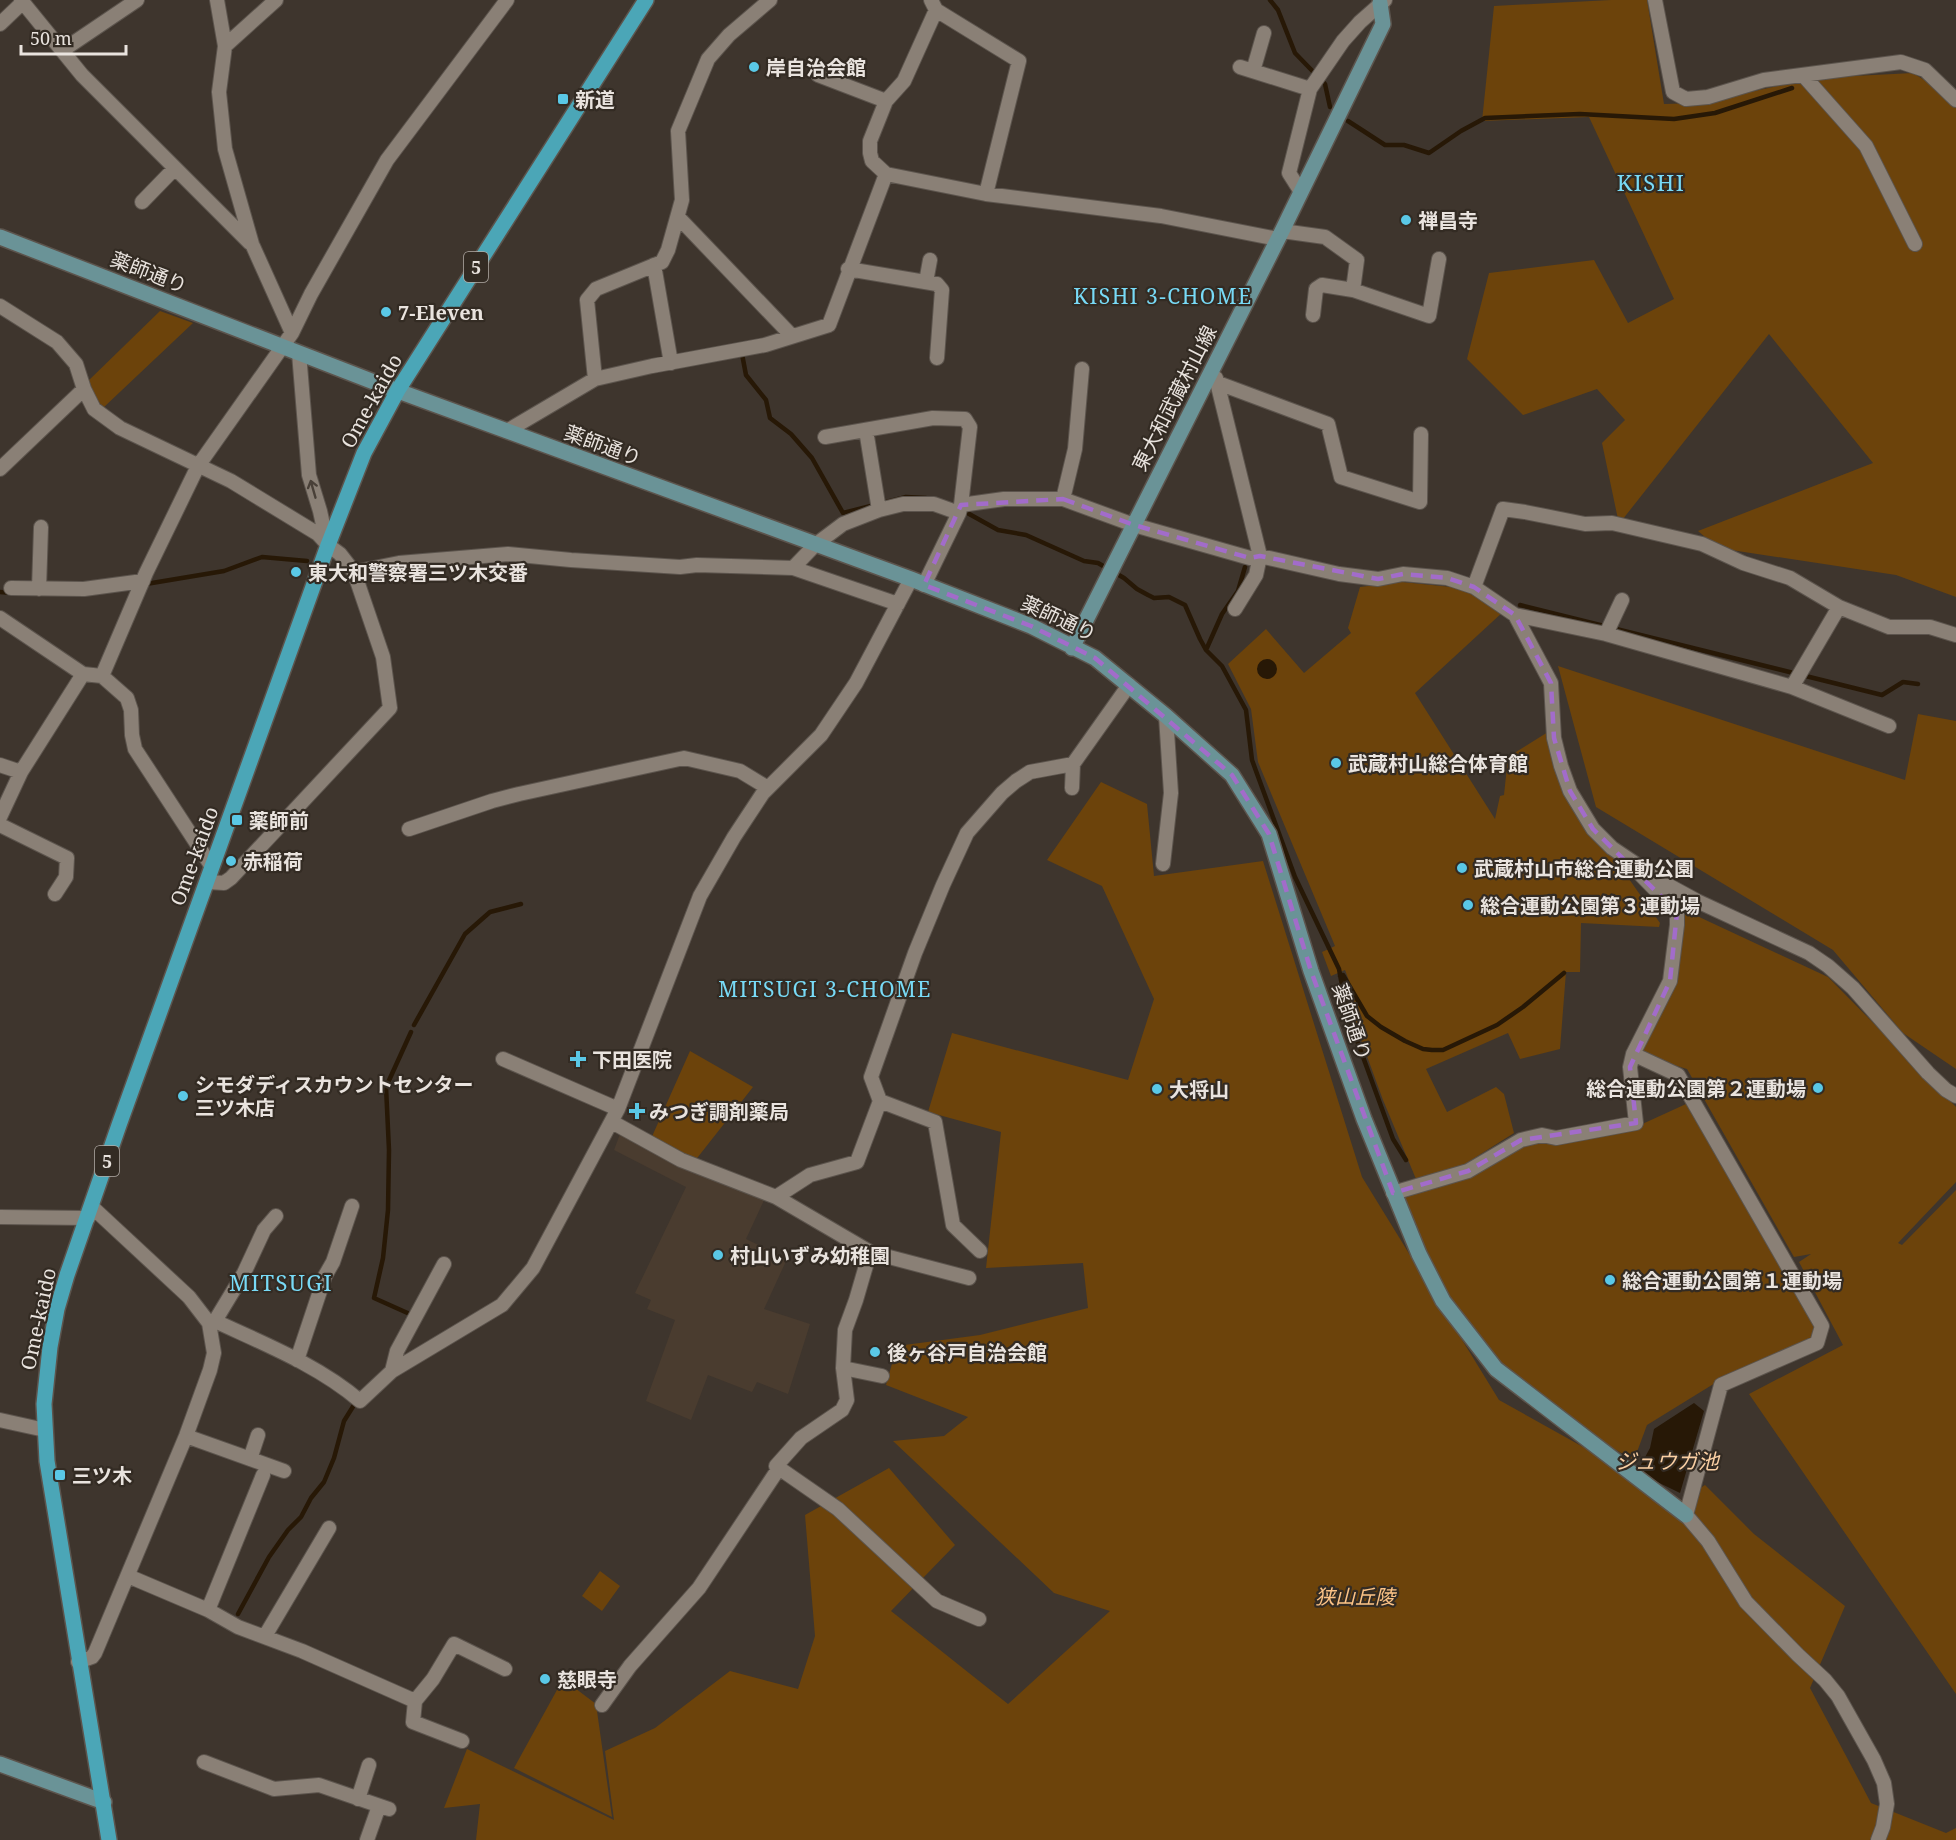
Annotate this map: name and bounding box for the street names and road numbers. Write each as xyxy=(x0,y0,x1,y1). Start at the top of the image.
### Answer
street label: 薬師通り xyxy=(107,245,191,299)
road number: 5 xyxy=(464,252,488,282)
street label: 東大和武蔵村山線 xyxy=(1126,321,1222,475)
street label: Ome-kaido xyxy=(334,349,408,453)
street label: 薬師通り xyxy=(561,419,645,471)
street label: 薬師通り xyxy=(1017,589,1101,647)
street label: Ome-kaido xyxy=(164,803,224,909)
street label: 薬師通り xyxy=(1326,980,1378,1064)
road number: 5 xyxy=(95,1146,119,1176)
street label: Ome-kaido xyxy=(14,1265,62,1373)

